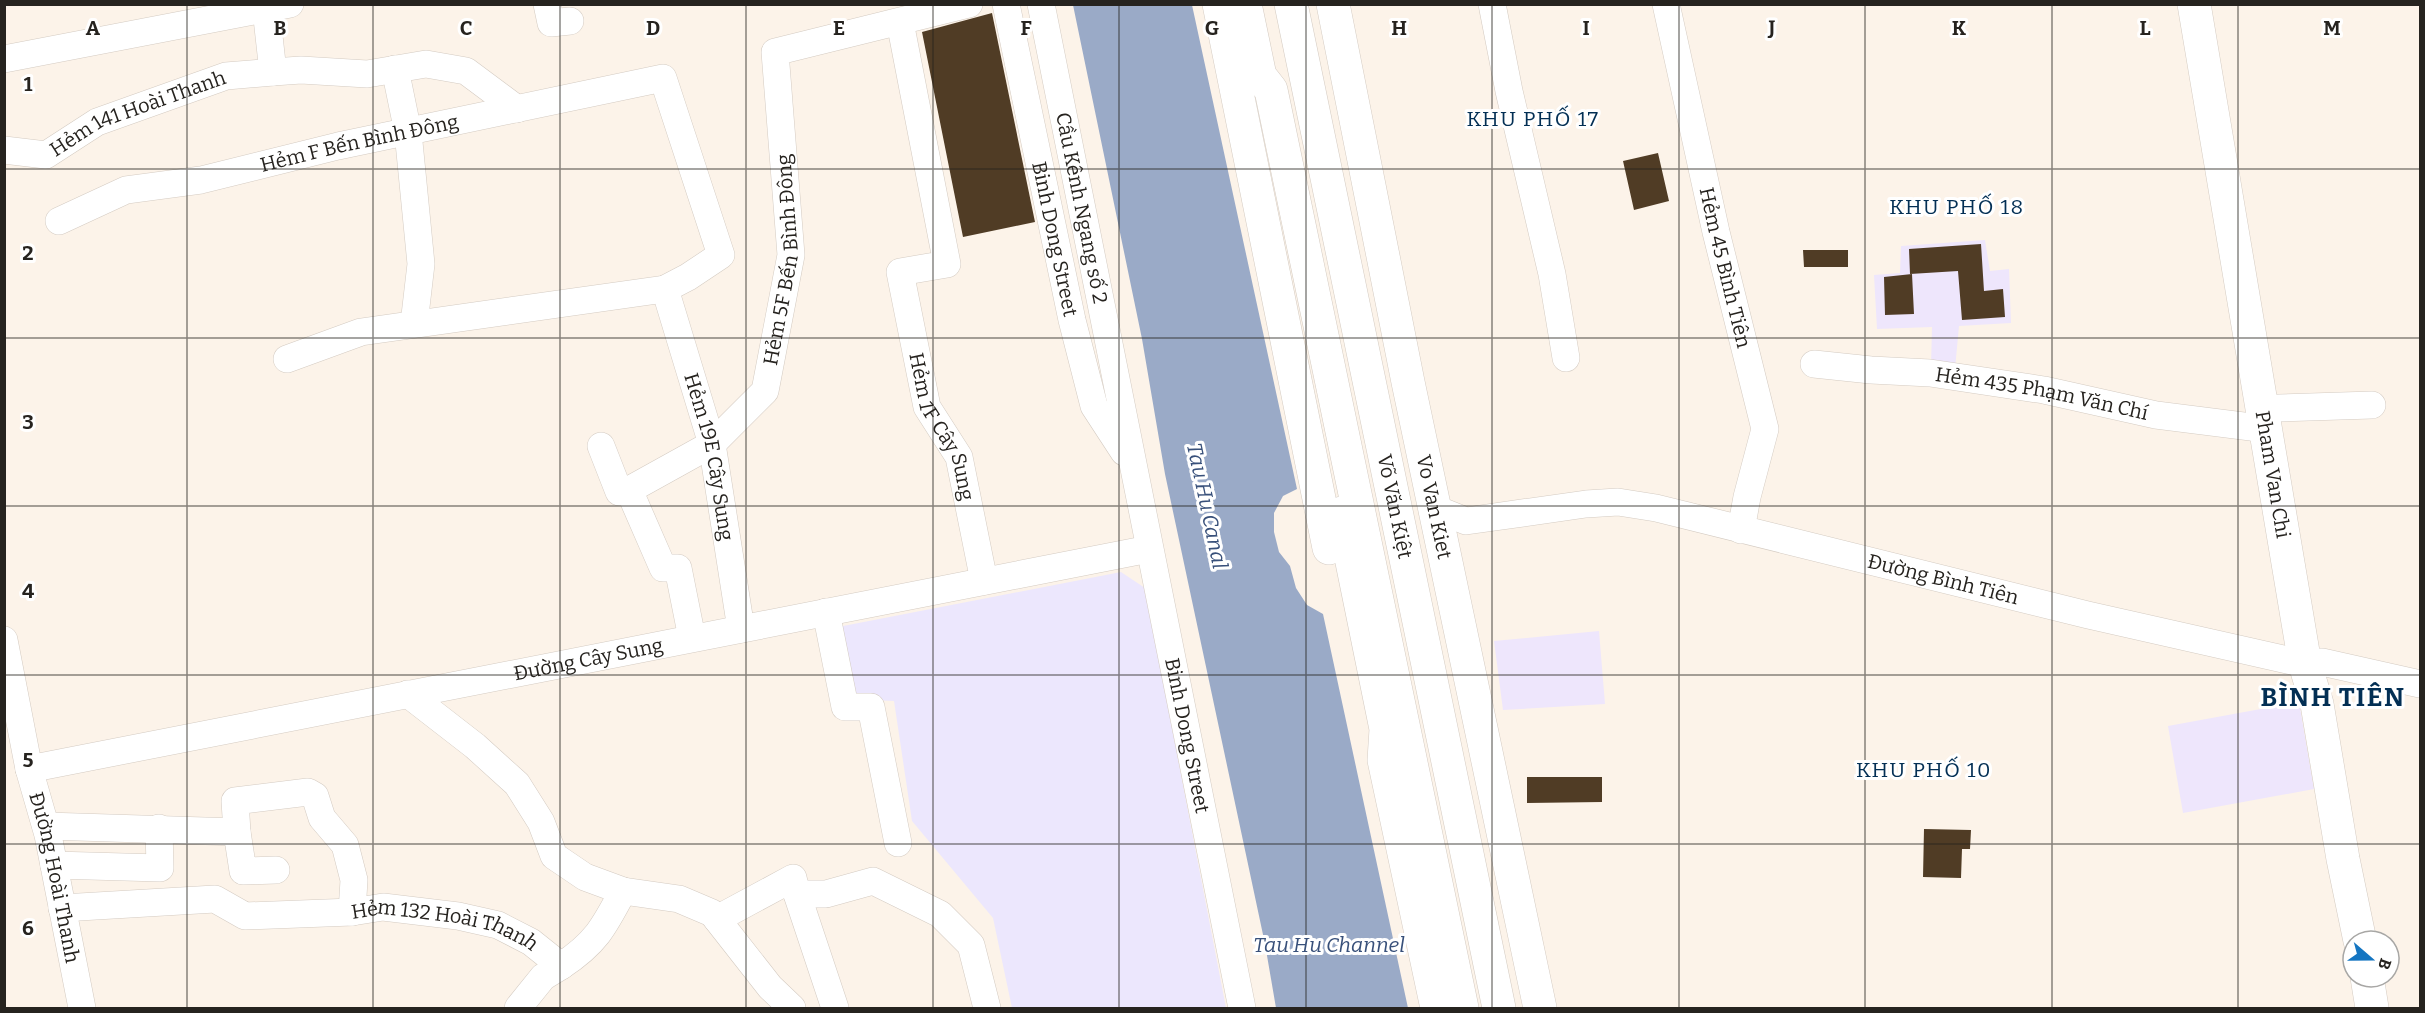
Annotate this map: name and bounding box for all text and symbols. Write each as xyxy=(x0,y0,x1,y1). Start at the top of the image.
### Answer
text: A xyxy=(86,16,101,40)
text: B xyxy=(274,16,287,40)
text: C xyxy=(460,16,472,40)
text: D xyxy=(646,16,660,40)
text: E xyxy=(833,16,845,40)
text: F xyxy=(1020,16,1032,40)
text: G xyxy=(1205,16,1219,40)
text: H xyxy=(1391,16,1407,40)
text: I xyxy=(1582,16,1590,40)
text: J xyxy=(1768,16,1776,40)
text: K xyxy=(1952,16,1967,40)
text: L xyxy=(2139,16,2151,40)
text: M xyxy=(2323,16,2341,40)
street label: Hẻm 141 Hoài Thanh xyxy=(45,65,229,161)
text: 1 xyxy=(24,72,33,96)
district label: KHU PHỐ 17 xyxy=(1466,105,1600,132)
street label: Hẻm F Bến Bình Đông xyxy=(258,109,460,177)
street label: Cầu Kênh Ngang số 2 xyxy=(1051,110,1113,306)
street label: Hẻm 5F Bến Bình Đông xyxy=(758,153,803,367)
street label: Binh Dong Street xyxy=(1027,159,1083,319)
street label: Hẻm 45 Bình Tiên xyxy=(1694,185,1756,351)
district label: KHU PHỐ 18 xyxy=(1889,193,2025,220)
text: 2 xyxy=(22,241,34,265)
street label: Hẻm 1F Cây Sung xyxy=(904,351,979,503)
street label: Hẻm 435 Phạm Văn Chí xyxy=(1934,362,2151,425)
street label: Hẻm 19E Cây Sung xyxy=(679,370,739,542)
street label: Pham Van Chi xyxy=(2251,409,2296,540)
text: 3 xyxy=(22,410,34,434)
water label: Tau Hu Canal xyxy=(1181,441,1233,572)
street label: Võ Văn Kiệt xyxy=(1373,452,1418,561)
street label: Vo Van Kiet xyxy=(1412,453,1457,561)
street label: Đường Bình Tiên xyxy=(1865,549,2022,609)
text: 4 xyxy=(22,579,34,603)
street label: Đường Cây Sung xyxy=(512,633,665,686)
street label: Binh Dong Street xyxy=(1160,656,1215,815)
district label: BÌNH TIÊN xyxy=(2260,681,2406,713)
text: 5 xyxy=(23,748,34,772)
district label: KHU PHỐ 10 xyxy=(1856,756,1992,783)
street label: Đường Hoài Thanh xyxy=(24,789,85,965)
street label: Hẻm 132 Hoài Thanh xyxy=(350,894,544,956)
text: 6 xyxy=(22,916,34,940)
north arrow xyxy=(2341,929,2401,989)
water label: Tau Hu Channel xyxy=(1253,932,1405,958)
text: B xyxy=(2374,956,2395,972)

